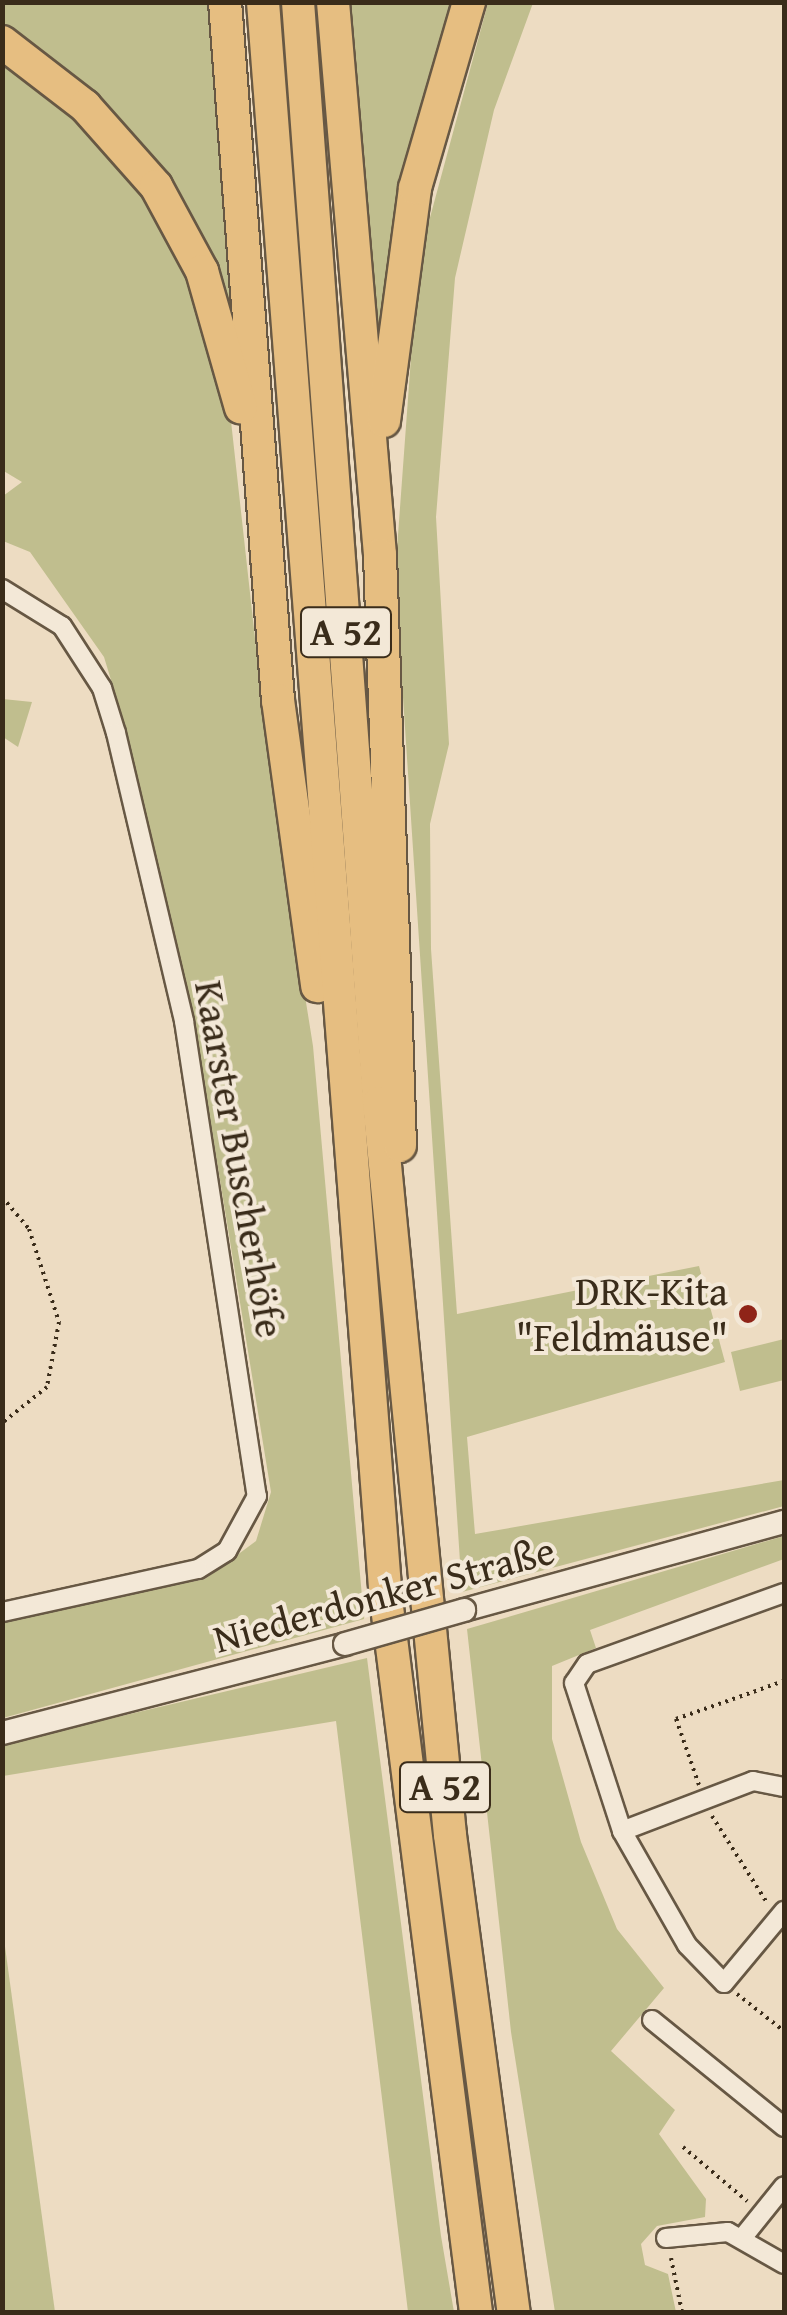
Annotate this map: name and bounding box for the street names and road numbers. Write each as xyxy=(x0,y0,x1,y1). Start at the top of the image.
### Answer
road number: A 52 xyxy=(298,599,394,665)
street label: Kaarster Buscherhöfe xyxy=(185,977,295,1341)
street label: Niederdonker Straße xyxy=(208,1525,560,1663)
road number: A 52 xyxy=(398,1754,492,1820)

